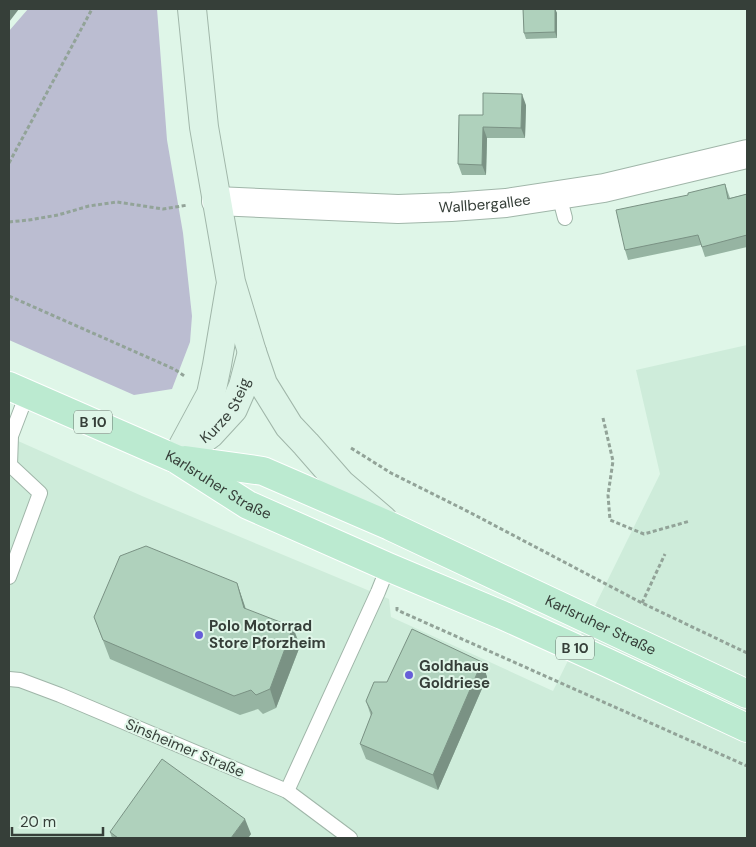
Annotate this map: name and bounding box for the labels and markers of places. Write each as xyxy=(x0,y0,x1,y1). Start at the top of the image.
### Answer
place label: Polo Motorrad Store Pforzheim xyxy=(209,616,326,653)
marker: Polo Motorrad Store Pforzheim xyxy=(193,629,205,641)
place label: Goldhaus Goldriese xyxy=(419,656,490,693)
marker: Goldhaus Goldriese xyxy=(403,669,415,681)

